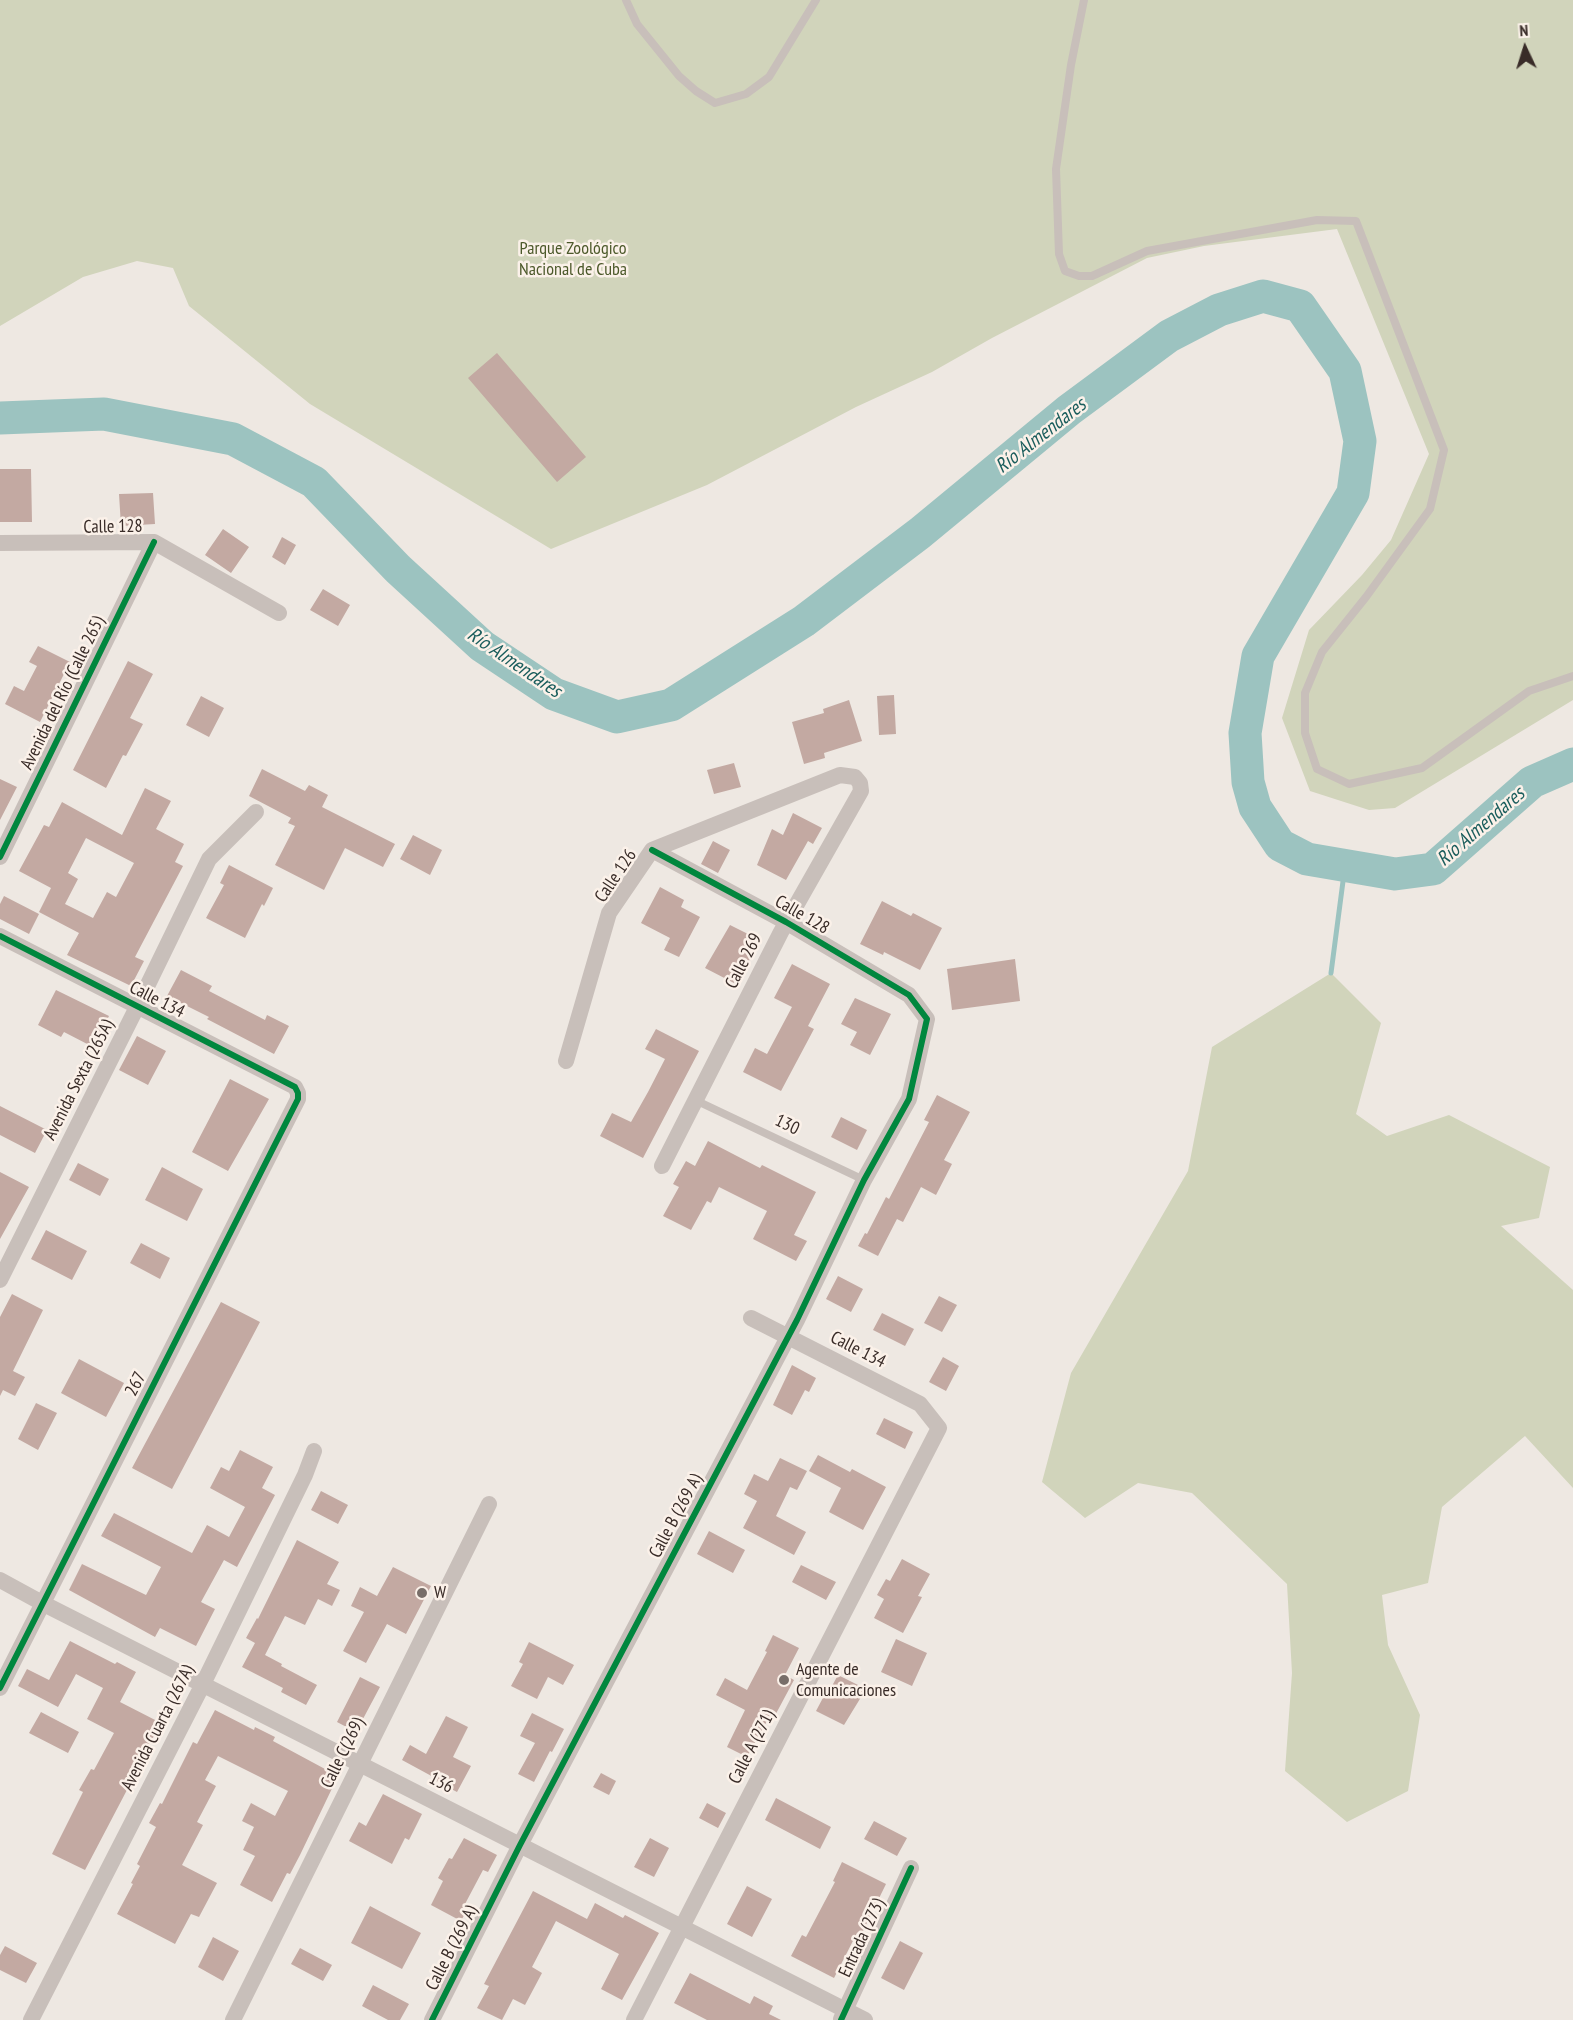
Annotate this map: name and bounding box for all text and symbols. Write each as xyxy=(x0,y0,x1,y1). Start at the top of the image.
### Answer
north arrow xyxy=(1495,18,1555,78)
text: N xyxy=(1519,20,1529,40)
park label: Parque Zoológico Nacional de Cuba xyxy=(519,238,627,280)
water label: Río Almendares xyxy=(991,393,1091,479)
street label: Calle 128 xyxy=(83,516,143,538)
street label: Avenida del Río (Calle 265) xyxy=(16,613,110,773)
water label: Río Almendares xyxy=(462,623,566,703)
water label: Río Almendares xyxy=(1432,782,1530,872)
street label: Calle 126 xyxy=(591,845,641,907)
street label: Calle 128 xyxy=(771,891,833,939)
street label: Calle 269 xyxy=(721,930,767,992)
street label: Calle 134 xyxy=(126,977,188,1023)
street label: Avenida Sexta (265A) xyxy=(39,1016,119,1144)
street label: 130 xyxy=(771,1110,803,1140)
street label: Calle 134 xyxy=(827,1327,889,1373)
street label: 267 xyxy=(121,1368,151,1400)
street label: Calle B (269 A) xyxy=(645,1470,707,1562)
place label: W xyxy=(434,1582,446,1604)
marker: W xyxy=(415,1586,429,1600)
place label: Agente de Comunicaciones xyxy=(796,1659,896,1702)
street label: Avenida Cuarta (267A) xyxy=(117,1662,199,1794)
marker: Agente de Comunicaciones xyxy=(777,1673,791,1687)
street label: Calle A (271) xyxy=(724,1707,780,1787)
street label: Calle C(269) xyxy=(317,1714,369,1792)
street label: 136 xyxy=(425,1768,457,1798)
street label: Entrada (273) xyxy=(834,1895,890,1981)
street label: Calle B (269 A) xyxy=(421,1902,483,1994)

